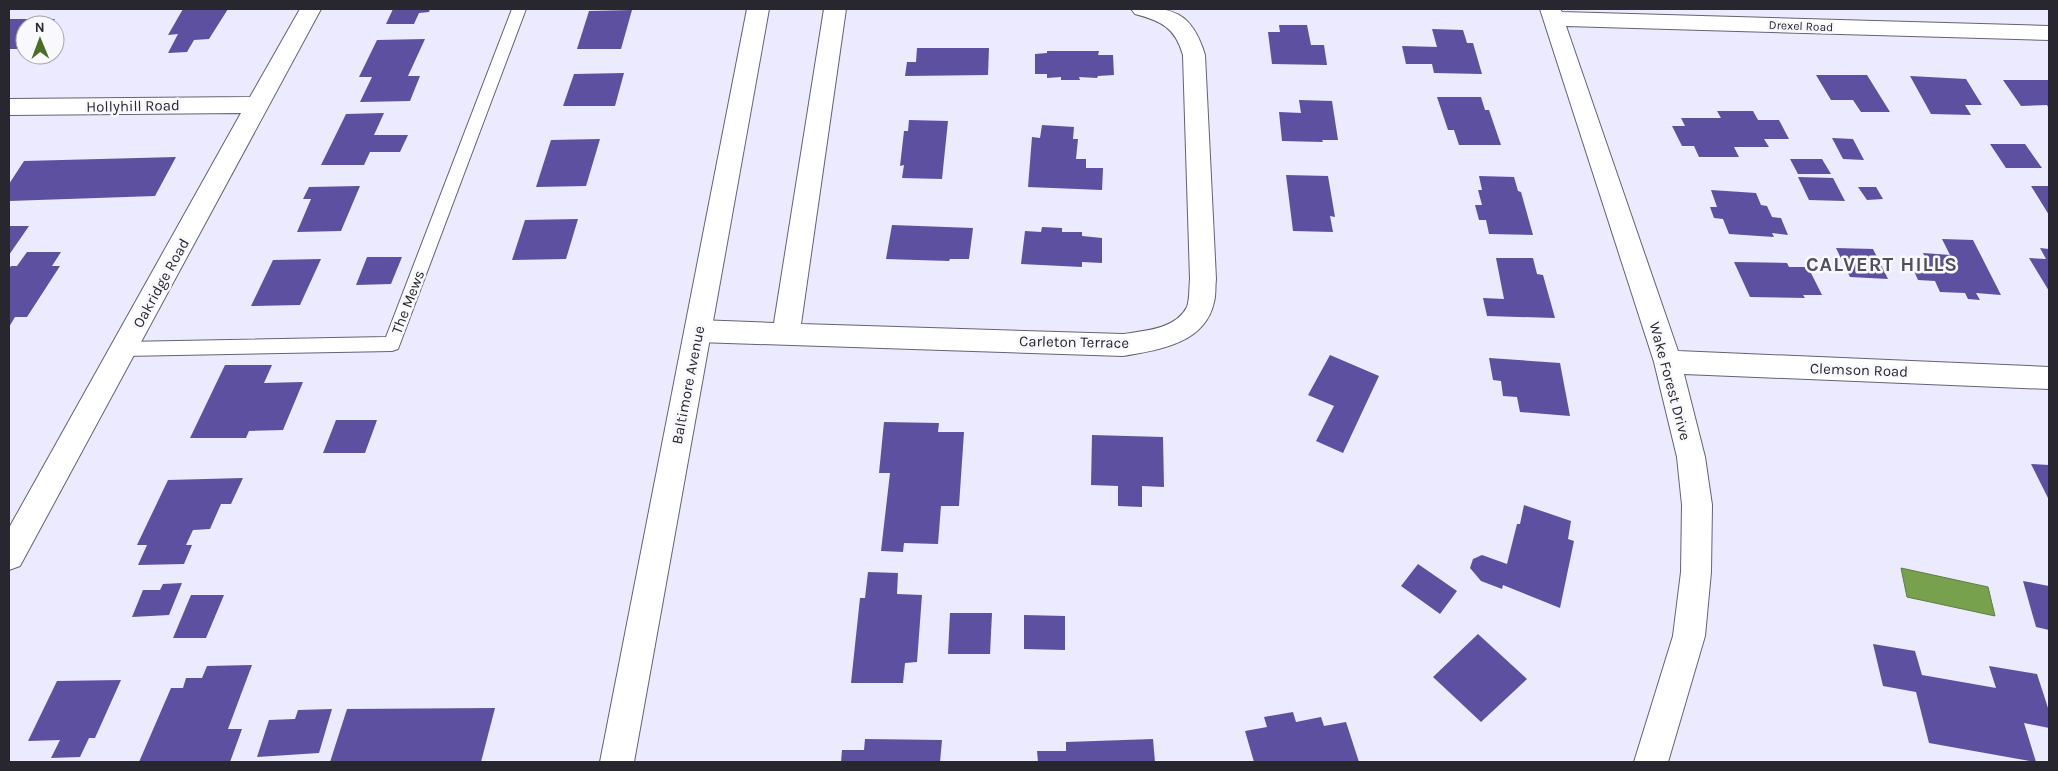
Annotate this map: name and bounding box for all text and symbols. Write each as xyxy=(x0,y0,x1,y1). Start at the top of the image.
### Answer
north arrow xyxy=(15,15,65,65)
street label: Drexel Road xyxy=(1768,18,1834,34)
text: N xyxy=(35,19,45,36)
street label: Hollyhill Road xyxy=(86,96,180,116)
street label: Oakridge Road xyxy=(129,235,193,331)
district label: CALVERT HILLS xyxy=(1806,253,1958,276)
street label: The Mews xyxy=(388,268,428,336)
street label: Wake Forest Drive xyxy=(1646,320,1694,442)
street label: Baltimore Avenue xyxy=(668,324,708,446)
street label: Carleton Terrace xyxy=(1019,332,1129,352)
street label: Clemson Road xyxy=(1810,359,1908,381)

